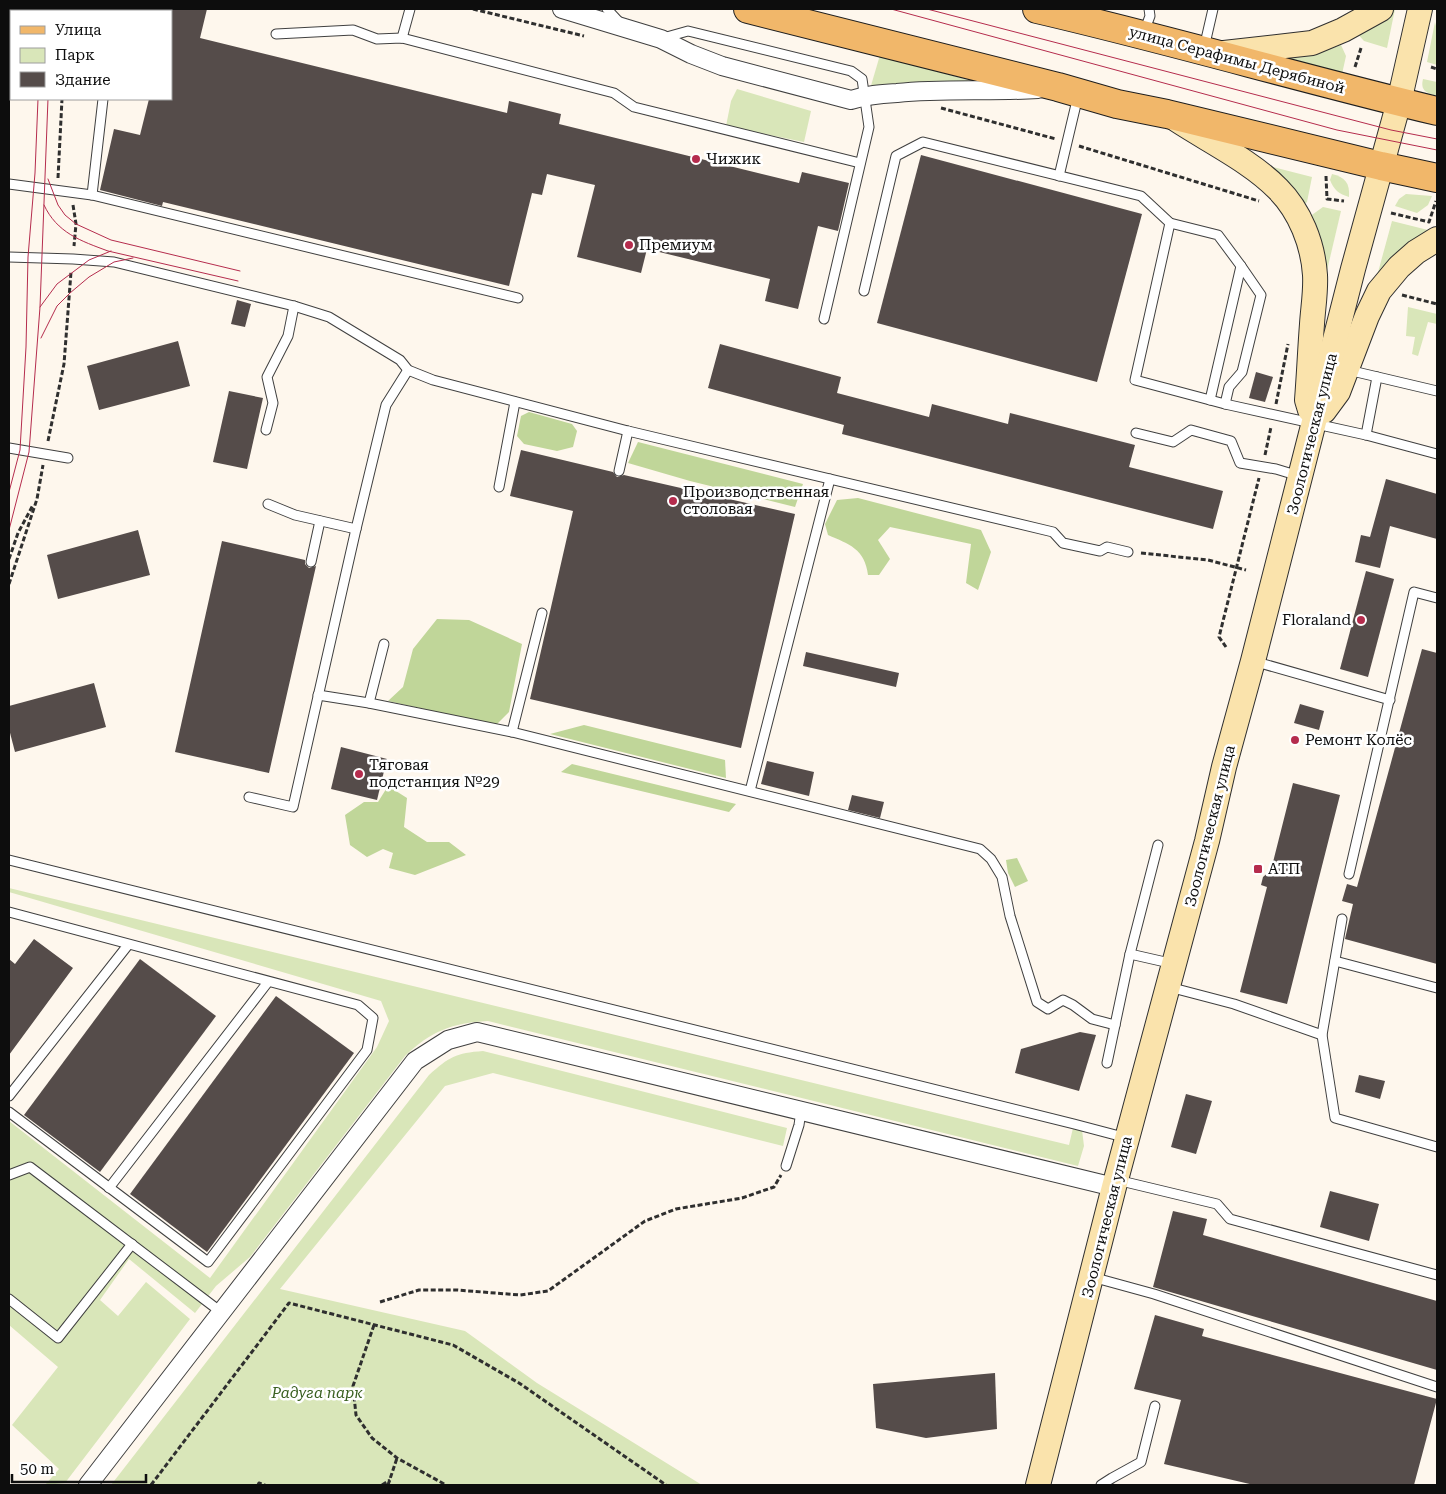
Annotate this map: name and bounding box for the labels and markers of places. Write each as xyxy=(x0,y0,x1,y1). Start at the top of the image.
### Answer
place label: Чижик xyxy=(706,150,762,168)
marker: Чижик xyxy=(690,153,702,165)
place label: Премиум xyxy=(639,236,713,254)
marker: Премиум xyxy=(623,239,635,251)
place label: Производственная столовая xyxy=(683,483,829,518)
marker: Производственная столовая xyxy=(667,495,679,507)
place label: Floraland xyxy=(1282,611,1351,629)
marker: Floraland xyxy=(1355,614,1367,626)
place label: Ремонт Колёс xyxy=(1305,731,1412,749)
marker: Ремонт Колёс xyxy=(1289,734,1301,746)
place label: Тяговая подстанция №29 xyxy=(369,756,500,791)
marker: Тяговая подстанция №29 xyxy=(353,768,365,780)
place label: АТП xyxy=(1268,860,1300,878)
marker: АТП xyxy=(1252,863,1264,875)

